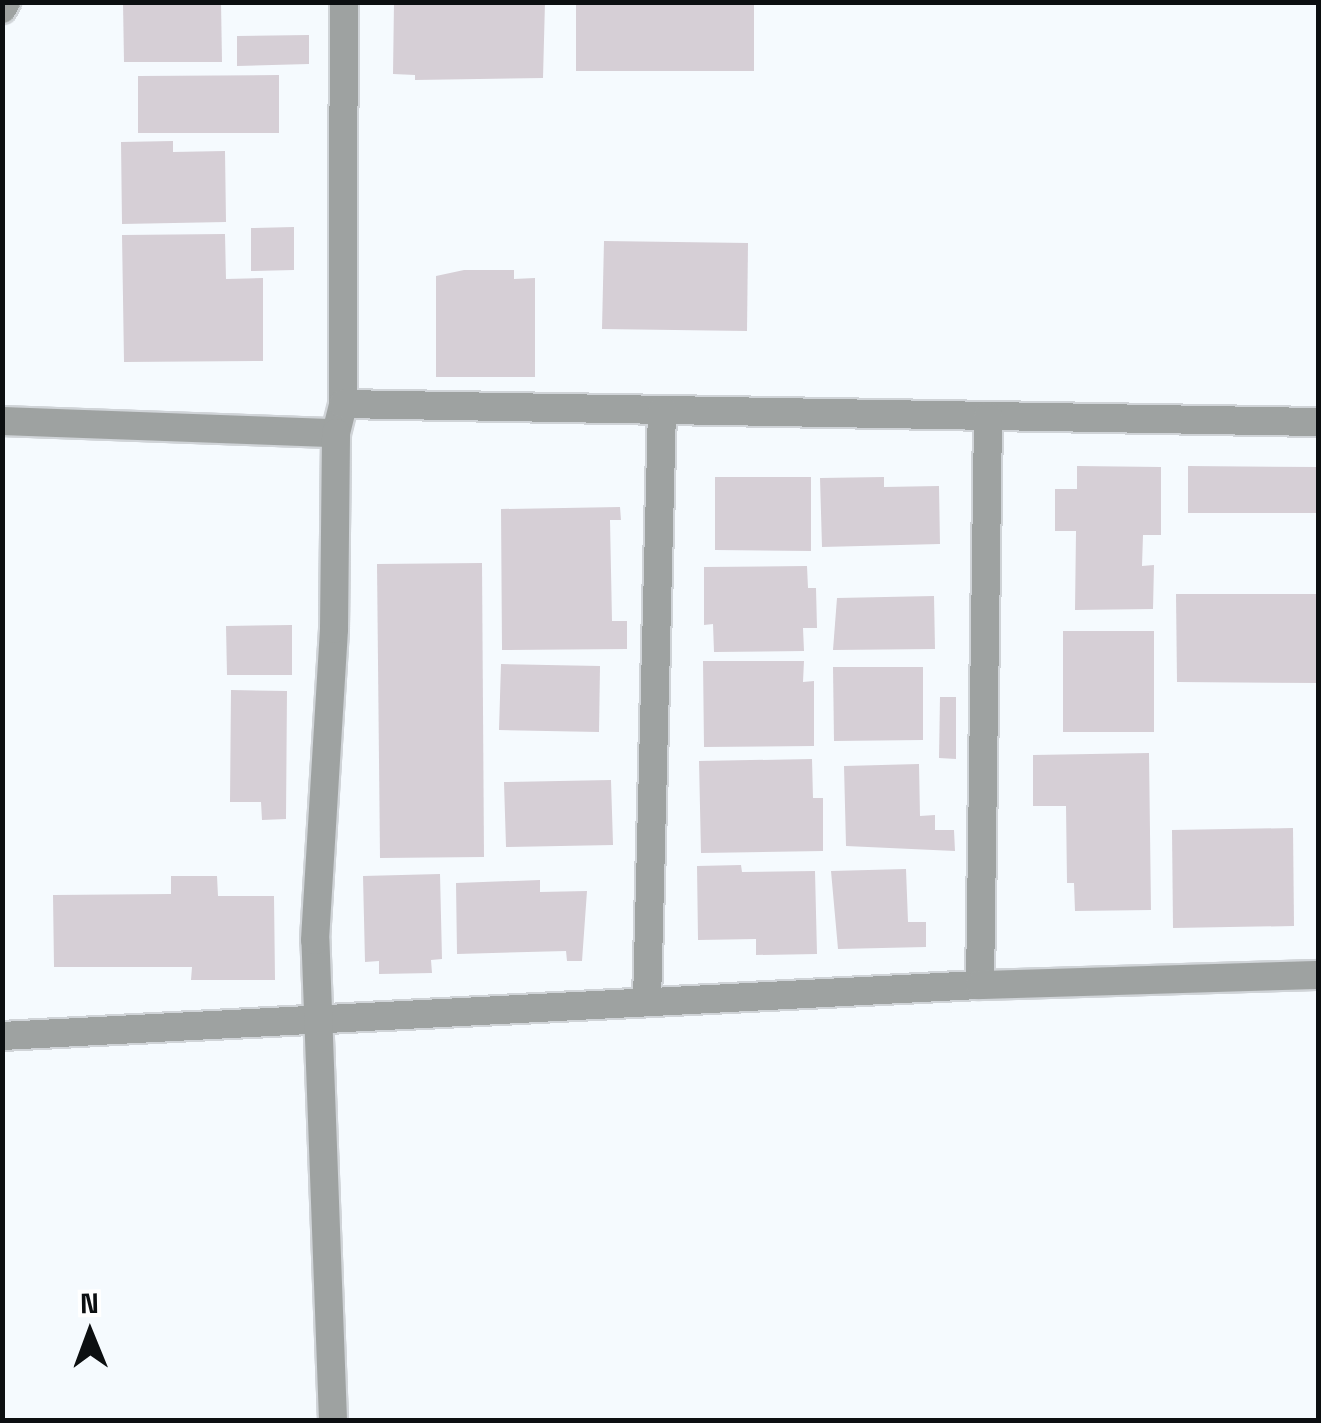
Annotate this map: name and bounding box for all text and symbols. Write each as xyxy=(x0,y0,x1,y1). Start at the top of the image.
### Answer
north arrow xyxy=(40,1283,140,1383)
text: N xyxy=(80,1285,99,1321)

